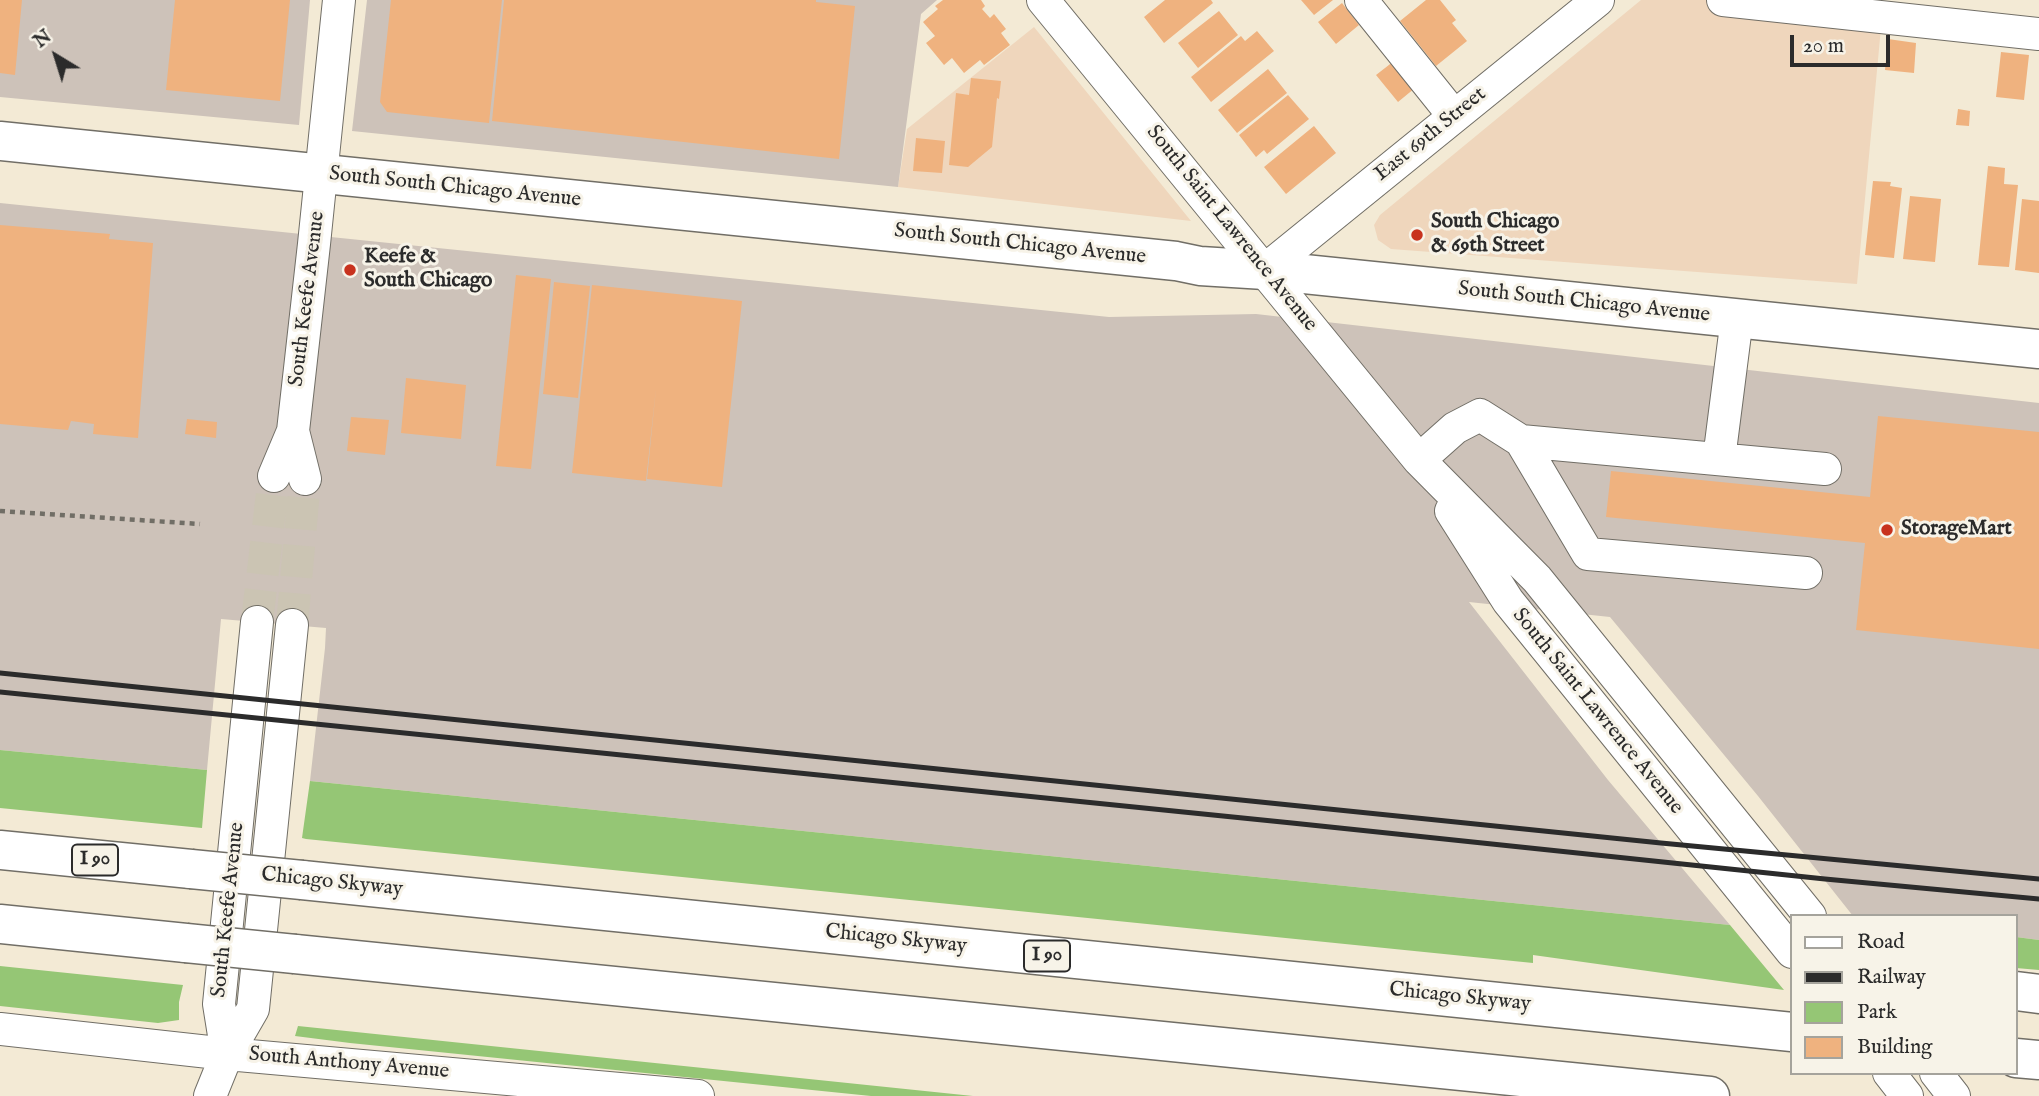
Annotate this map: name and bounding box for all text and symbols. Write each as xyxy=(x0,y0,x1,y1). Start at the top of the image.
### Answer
north arrow xyxy=(21,21,91,91)
scale bar xyxy=(1794,21,1894,65)
text: N xyxy=(29,25,57,54)
text: 20 m xyxy=(1803,33,1844,60)
street label: East 69th Street xyxy=(1370,82,1492,188)
street label: South Saint Lawrence Avenue xyxy=(1140,121,1322,337)
street label: South South Chicago Avenue xyxy=(328,162,582,214)
street label: South Keefe Avenue xyxy=(285,210,331,388)
place label: South Chicago & 69th Street xyxy=(1431,210,1559,260)
street label: South South Chicago Avenue xyxy=(893,219,1147,271)
marker: South Chicago & 69th Street xyxy=(1409,227,1425,243)
place label: Keefe & South Chicago xyxy=(364,245,492,295)
marker: Keefe & South Chicago xyxy=(342,262,358,278)
street label: South South Chicago Avenue xyxy=(1457,277,1711,329)
place label: StorageMart xyxy=(1901,517,2012,543)
marker: StorageMart xyxy=(1879,522,1895,538)
street label: South Saint Lawrence Avenue xyxy=(1506,604,1688,820)
street label: South Keefe Avenue xyxy=(207,821,251,999)
road number: I 90 xyxy=(72,845,118,876)
street label: Chicago Skyway xyxy=(260,863,404,903)
legend xyxy=(1790,914,2018,1075)
street label: Chicago Skyway xyxy=(824,920,968,960)
text: Road xyxy=(1857,929,1904,956)
road number: I 90 xyxy=(1024,940,1070,972)
text: Railway xyxy=(1857,964,1926,991)
street label: Chicago Skyway xyxy=(1388,978,1532,1018)
text: Park xyxy=(1857,999,1897,1026)
text: Building xyxy=(1857,1034,1932,1061)
street label: South Anthony Avenue xyxy=(248,1043,450,1085)

